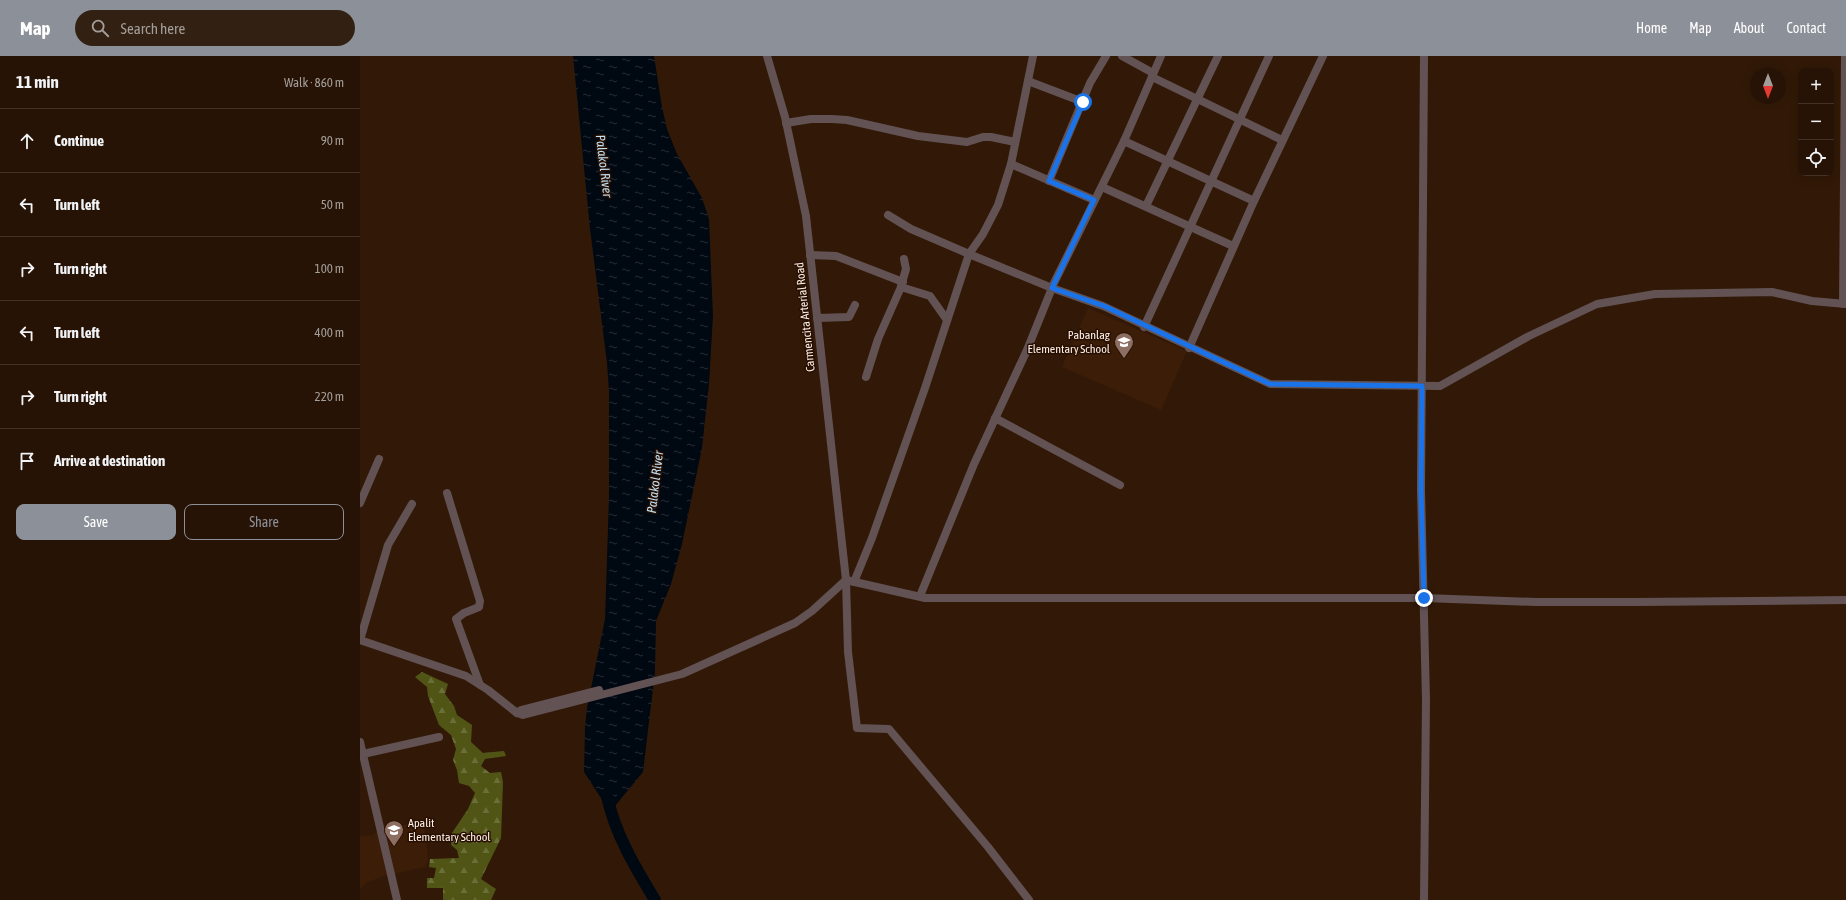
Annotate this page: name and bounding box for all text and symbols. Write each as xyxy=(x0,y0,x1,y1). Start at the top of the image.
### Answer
search box xyxy=(75,10,355,46)
text: Map xyxy=(20,17,51,39)
icon: search xyxy=(89,17,111,39)
text: Search here xyxy=(121,20,185,37)
text: Home xyxy=(1636,20,1667,36)
text: Map xyxy=(1689,20,1712,36)
text: About xyxy=(1734,20,1765,36)
text: Contact xyxy=(1787,20,1826,36)
north arrow xyxy=(1750,68,1786,104)
map controls xyxy=(1798,68,1834,176)
button: + xyxy=(1798,68,1834,104)
text: 11 min xyxy=(16,72,59,92)
text: Walk · 860 m xyxy=(284,75,344,90)
route start xyxy=(1074,93,1092,111)
button: − xyxy=(1798,104,1834,140)
icon: ahead xyxy=(16,130,38,152)
text: Continue xyxy=(54,132,104,149)
text: 90 m xyxy=(321,133,344,148)
water label: Palakol River xyxy=(593,134,615,199)
button: locate xyxy=(1798,140,1834,176)
icon: left xyxy=(16,194,38,216)
text: Turn left xyxy=(54,196,100,213)
text: 50 m xyxy=(321,197,344,212)
icon: right xyxy=(16,258,38,280)
text: Turn right xyxy=(54,260,107,277)
text: 100 m xyxy=(315,261,344,276)
street label: Carmencita Arterial Road xyxy=(792,262,818,372)
icon: left xyxy=(16,322,38,344)
text: Turn left xyxy=(54,324,100,341)
text: 400 m xyxy=(315,325,344,340)
place label: Pabanlag Elementary School xyxy=(1028,328,1111,356)
school or university icon: Pabanlag Elementary School xyxy=(1113,331,1135,359)
icon: right xyxy=(16,386,38,408)
text: Turn right xyxy=(54,388,107,405)
text: 220 m xyxy=(315,389,344,404)
water label: Palakol River xyxy=(644,449,666,514)
icon: arrive xyxy=(16,450,38,472)
text: Arrive at destination xyxy=(54,452,165,469)
button: Save xyxy=(16,504,176,540)
button: Share xyxy=(184,504,344,540)
route end xyxy=(1415,589,1433,607)
place label: Apalit Elementary School xyxy=(408,816,491,844)
school or university icon: Apalit Elementary School xyxy=(383,819,405,847)

